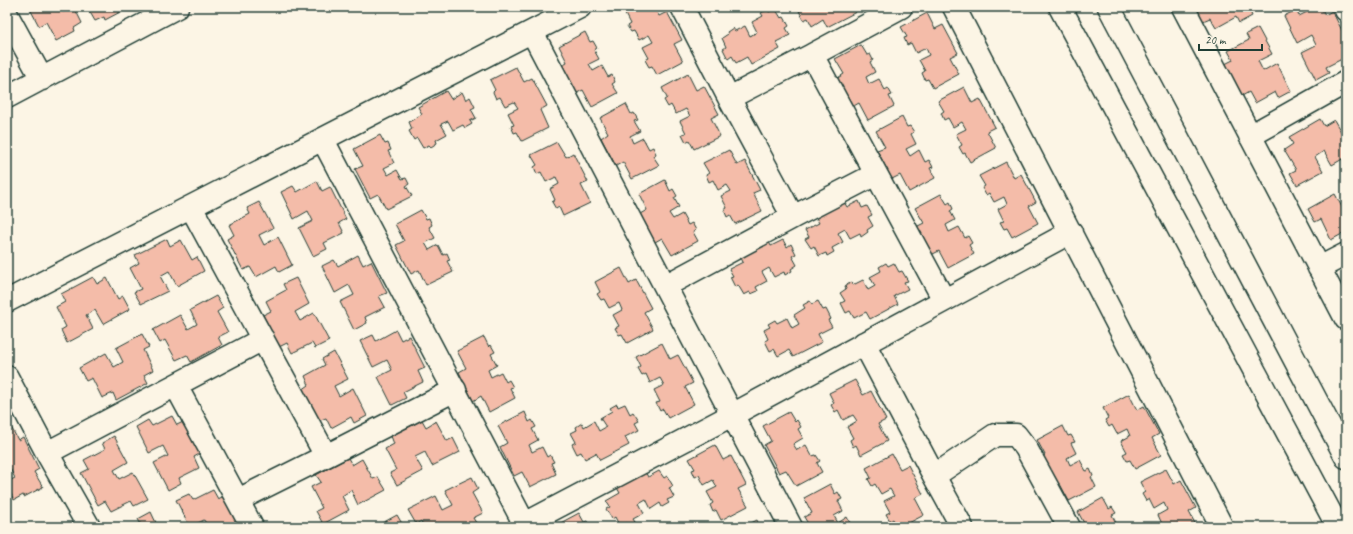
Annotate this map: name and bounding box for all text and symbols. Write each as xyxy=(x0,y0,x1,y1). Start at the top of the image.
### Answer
scale bar xyxy=(1199,26,1262,52)
text: 20 m xyxy=(1205,32,1227,48)

